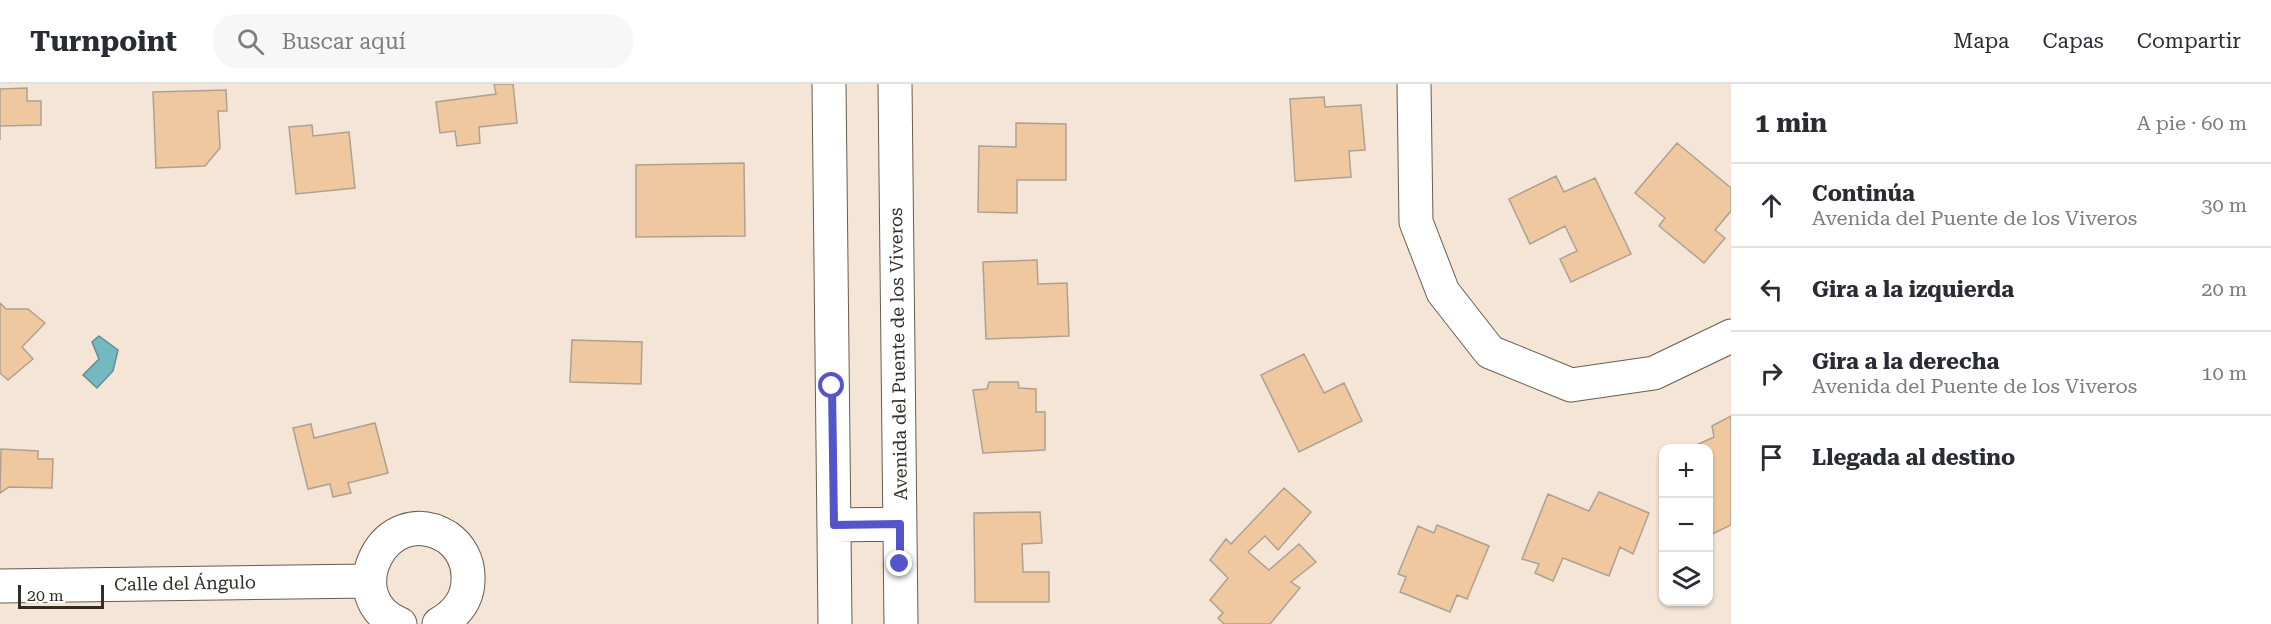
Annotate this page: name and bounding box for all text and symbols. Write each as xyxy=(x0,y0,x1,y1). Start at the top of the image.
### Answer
search box xyxy=(213,14,633,68)
text: Turnpoint xyxy=(30,25,177,58)
icon: search xyxy=(234,25,267,58)
text: Buscar aquí xyxy=(282,29,406,54)
text: Mapa xyxy=(1953,29,2009,53)
text: Capas xyxy=(2042,29,2104,53)
text: Compartir xyxy=(2137,29,2241,53)
text: 1 min xyxy=(1755,108,1827,138)
text: A pie · 60 m xyxy=(2137,111,2247,135)
text: Continúa xyxy=(1812,181,1915,206)
icon: ahead xyxy=(1755,189,1788,222)
text: 30 m xyxy=(2201,193,2247,217)
text: Avenida del Puente de los Viveros xyxy=(1812,206,2137,230)
street label: Avenida del Puente de los Viveros xyxy=(885,207,911,501)
icon: left xyxy=(1755,273,1788,306)
text: Gira a la izquierda xyxy=(1812,277,2014,302)
text: 20 m xyxy=(2201,277,2247,301)
text: Gira a la derecha xyxy=(1812,349,1999,374)
icon: right xyxy=(1755,357,1788,390)
text: 10 m xyxy=(2201,361,2247,385)
route start xyxy=(818,372,844,398)
text: Avenida del Puente de los Viveros xyxy=(1812,374,2137,398)
icon: arrive xyxy=(1755,441,1788,474)
map controls xyxy=(1659,444,1713,606)
button: + xyxy=(1659,444,1713,498)
text: Llegada al destino xyxy=(1812,445,2015,470)
button: − xyxy=(1659,498,1713,552)
route end xyxy=(886,550,912,576)
button: layers xyxy=(1659,552,1713,606)
street label: Calle del Ángulo xyxy=(114,571,256,595)
scale bar xyxy=(18,582,104,610)
text: 20 m xyxy=(27,586,64,605)

